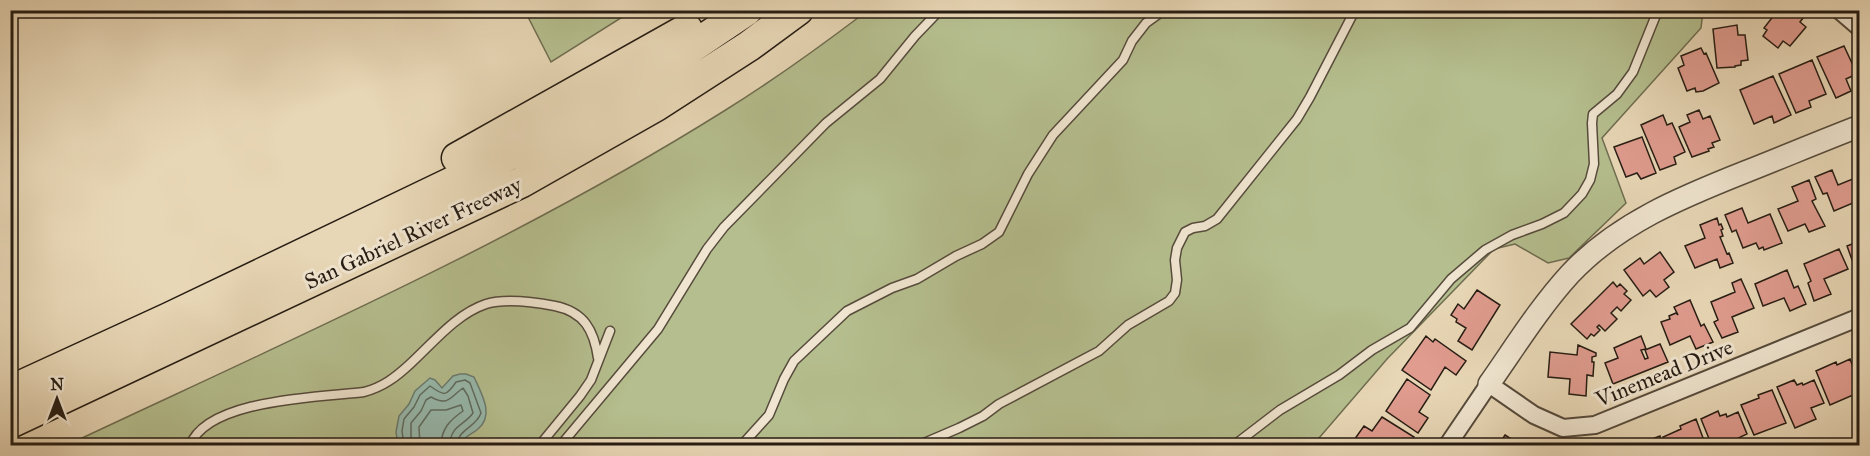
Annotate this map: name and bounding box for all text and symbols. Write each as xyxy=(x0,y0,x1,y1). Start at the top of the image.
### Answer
street label: San Gabriel River Freeway xyxy=(300,171,526,295)
street label: Vinemead Drive xyxy=(1590,333,1737,413)
north arrow xyxy=(27,369,87,429)
text: N xyxy=(50,375,64,394)

